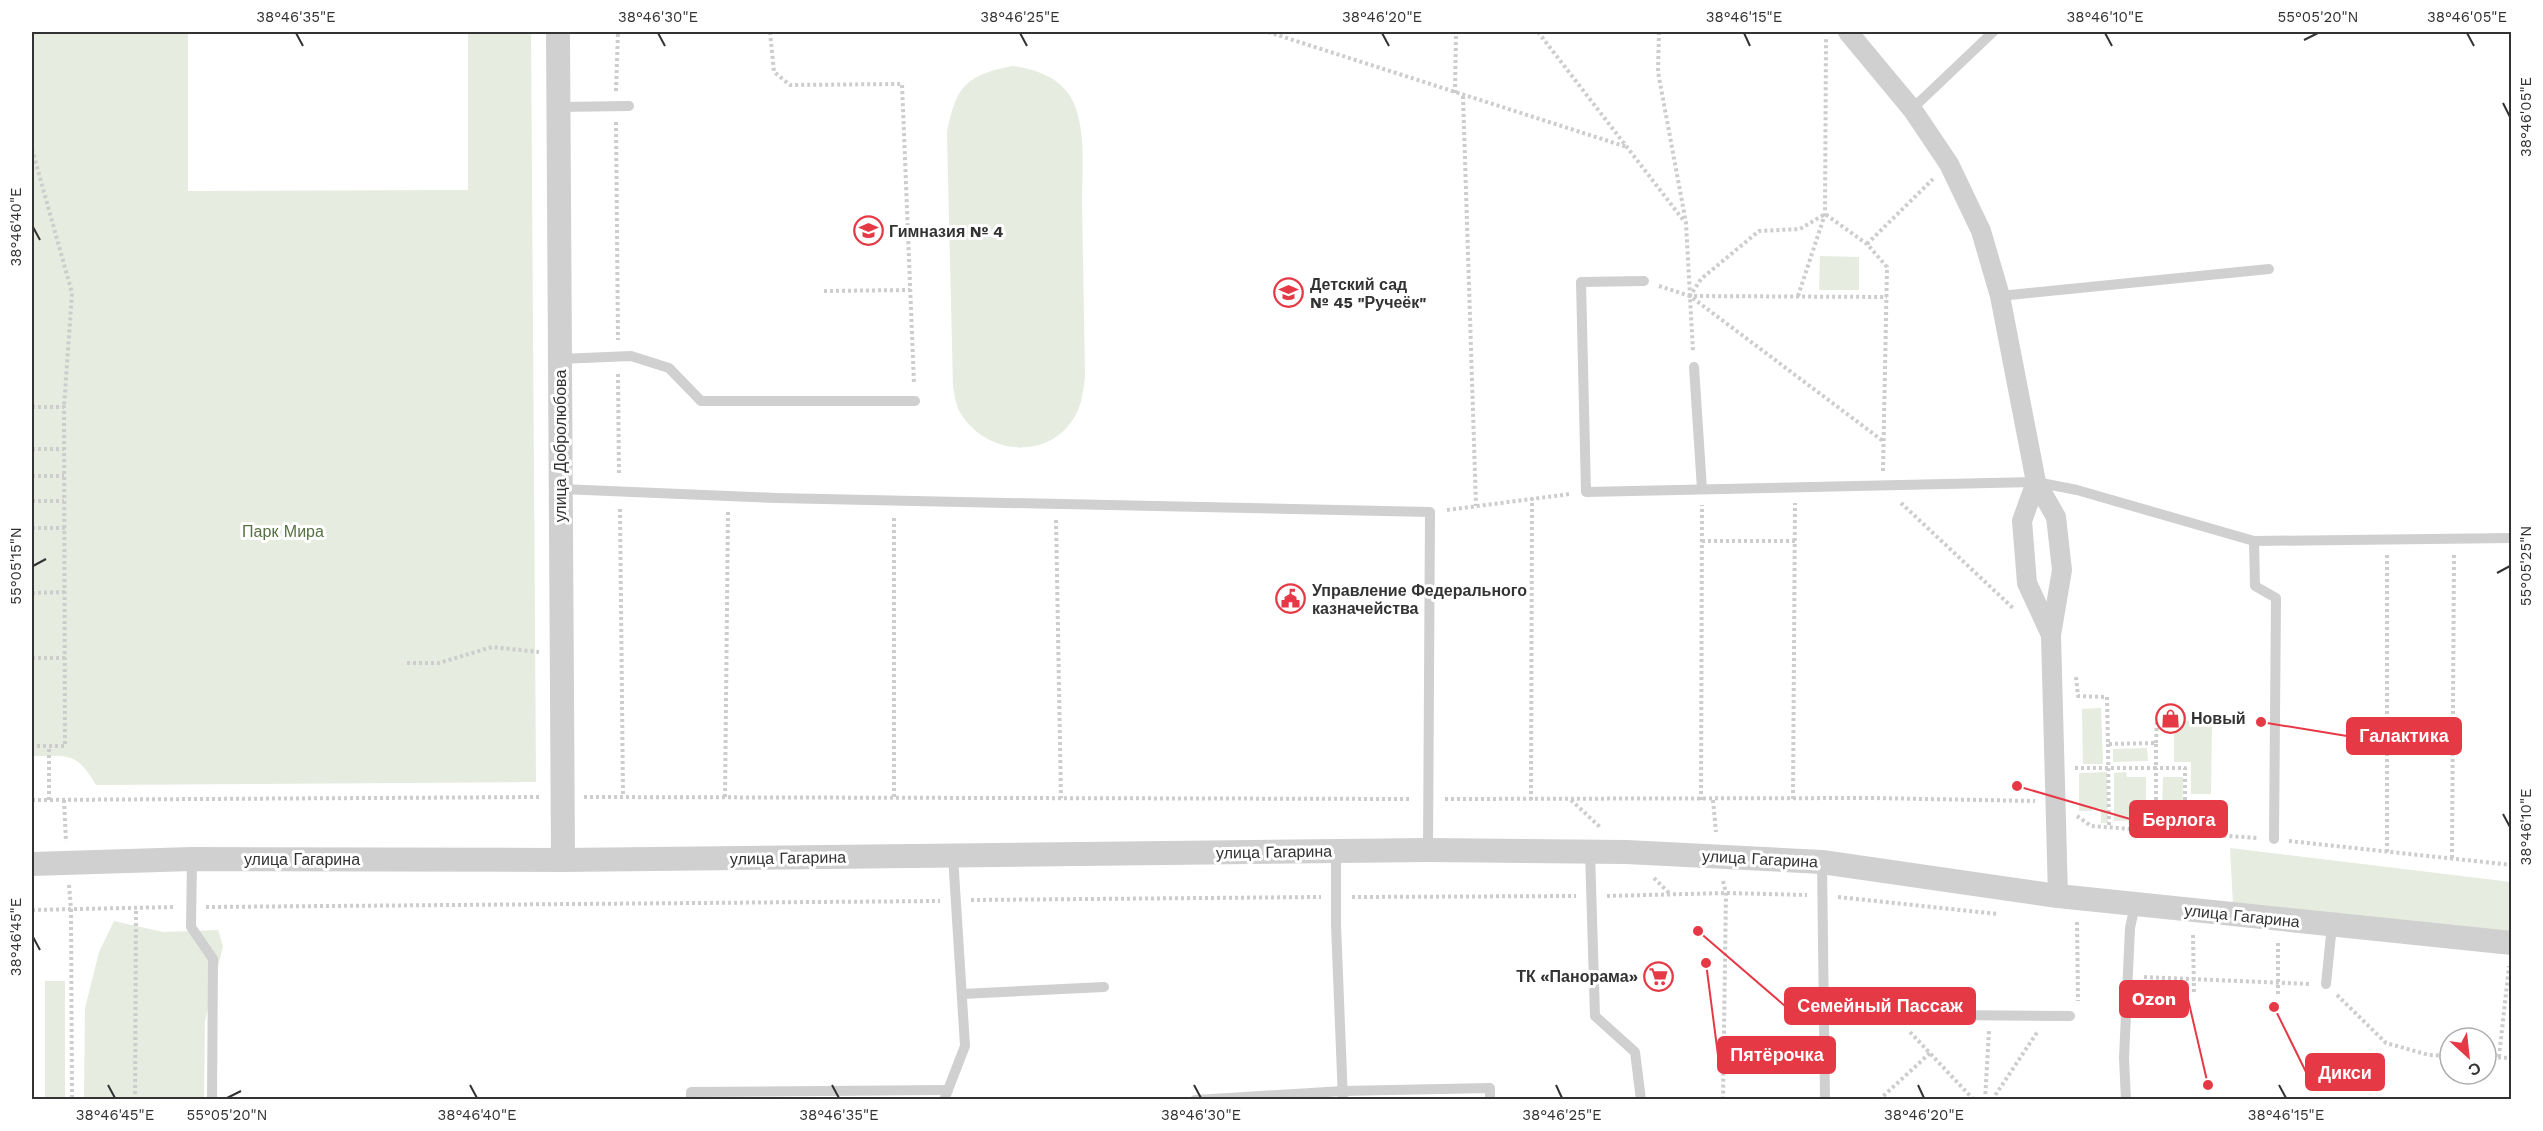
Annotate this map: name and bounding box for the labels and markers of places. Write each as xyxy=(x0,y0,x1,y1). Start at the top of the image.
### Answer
school or university icon: Гимназия № 4 xyxy=(852,215,884,247)
place label: Гимназия № 4 xyxy=(889,222,1003,241)
place label: Детский сад № 45 "Ручеёк" xyxy=(1310,275,1426,312)
school or university icon: Детский сад № 45 "Ручеёк" xyxy=(1273,277,1305,309)
place label: Управление Федерального казначейства xyxy=(1312,581,1527,618)
public building icon: Управление Федерального казначейства xyxy=(1275,583,1307,615)
shop icon: Новый xyxy=(2154,702,2186,734)
place label: Новый xyxy=(2191,709,2246,728)
callout: Галактика xyxy=(2347,718,2461,754)
callout: Берлога xyxy=(2130,801,2227,837)
supermarket icon: ТК «Панорама» xyxy=(1643,960,1675,992)
place label: ТК «Панорама» xyxy=(1516,967,1638,986)
callout: Ozon xyxy=(2120,981,2188,1017)
callout: Семейный Пассаж xyxy=(1785,988,1975,1024)
callout: Пятёрочка xyxy=(1718,1037,1835,1073)
callout: Дикси xyxy=(2306,1054,2384,1090)

